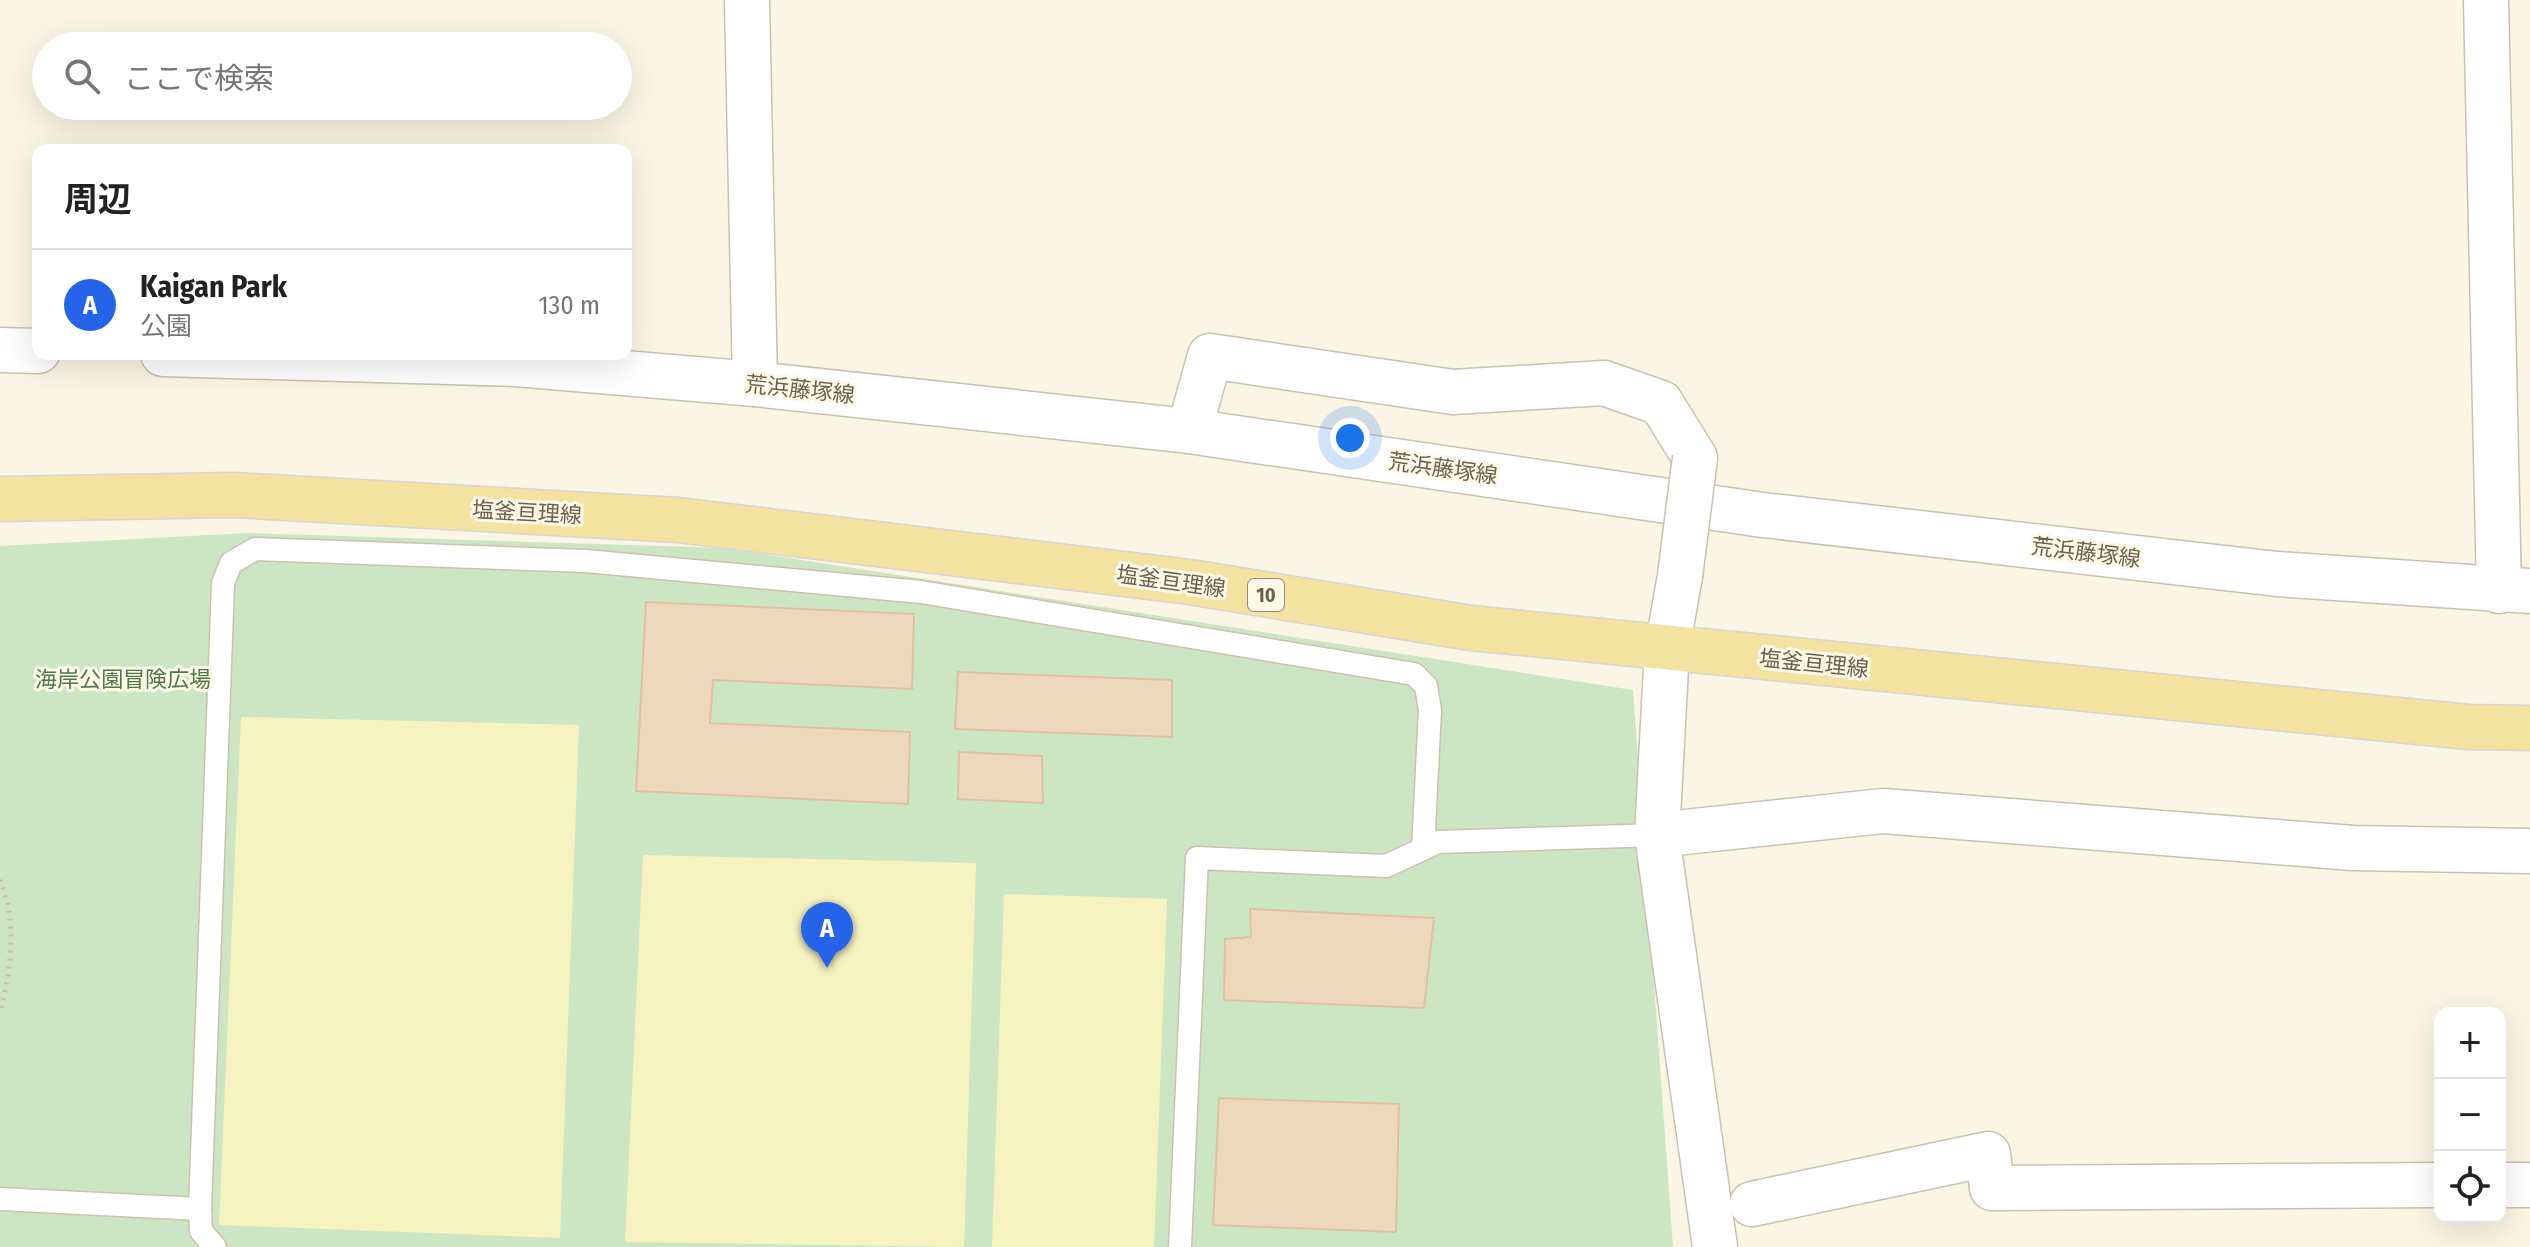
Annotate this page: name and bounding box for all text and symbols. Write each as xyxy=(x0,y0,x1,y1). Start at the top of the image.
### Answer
search box xyxy=(32,32,632,120)
icon: search xyxy=(60,54,104,98)
text: ここで検索 xyxy=(124,61,274,97)
text: 周辺 xyxy=(64,179,132,220)
text: Kaigan Park xyxy=(140,269,287,305)
text: A xyxy=(83,290,97,321)
text: 130 m xyxy=(538,290,600,321)
text: 公園 xyxy=(140,311,192,342)
street label: 荒浜藤塚線 xyxy=(744,370,856,409)
your location xyxy=(1330,418,1370,458)
street label: 荒浜藤塚線 xyxy=(1387,447,1499,490)
street label: 塩釜亘理線 xyxy=(471,496,583,529)
street label: 荒浜藤塚線 xyxy=(2030,532,2142,573)
street label: 塩釜亘理線 xyxy=(1115,560,1227,603)
road number: 10 xyxy=(1248,579,1284,611)
street label: 塩釜亘理線 xyxy=(1758,644,1870,683)
park label: 海岸公園冒険広場 xyxy=(35,666,211,693)
pin: A xyxy=(801,902,853,968)
map controls xyxy=(2434,1007,2506,1223)
button: + xyxy=(2434,1007,2506,1079)
button: − xyxy=(2434,1079,2506,1151)
button: locate xyxy=(2434,1151,2506,1223)

